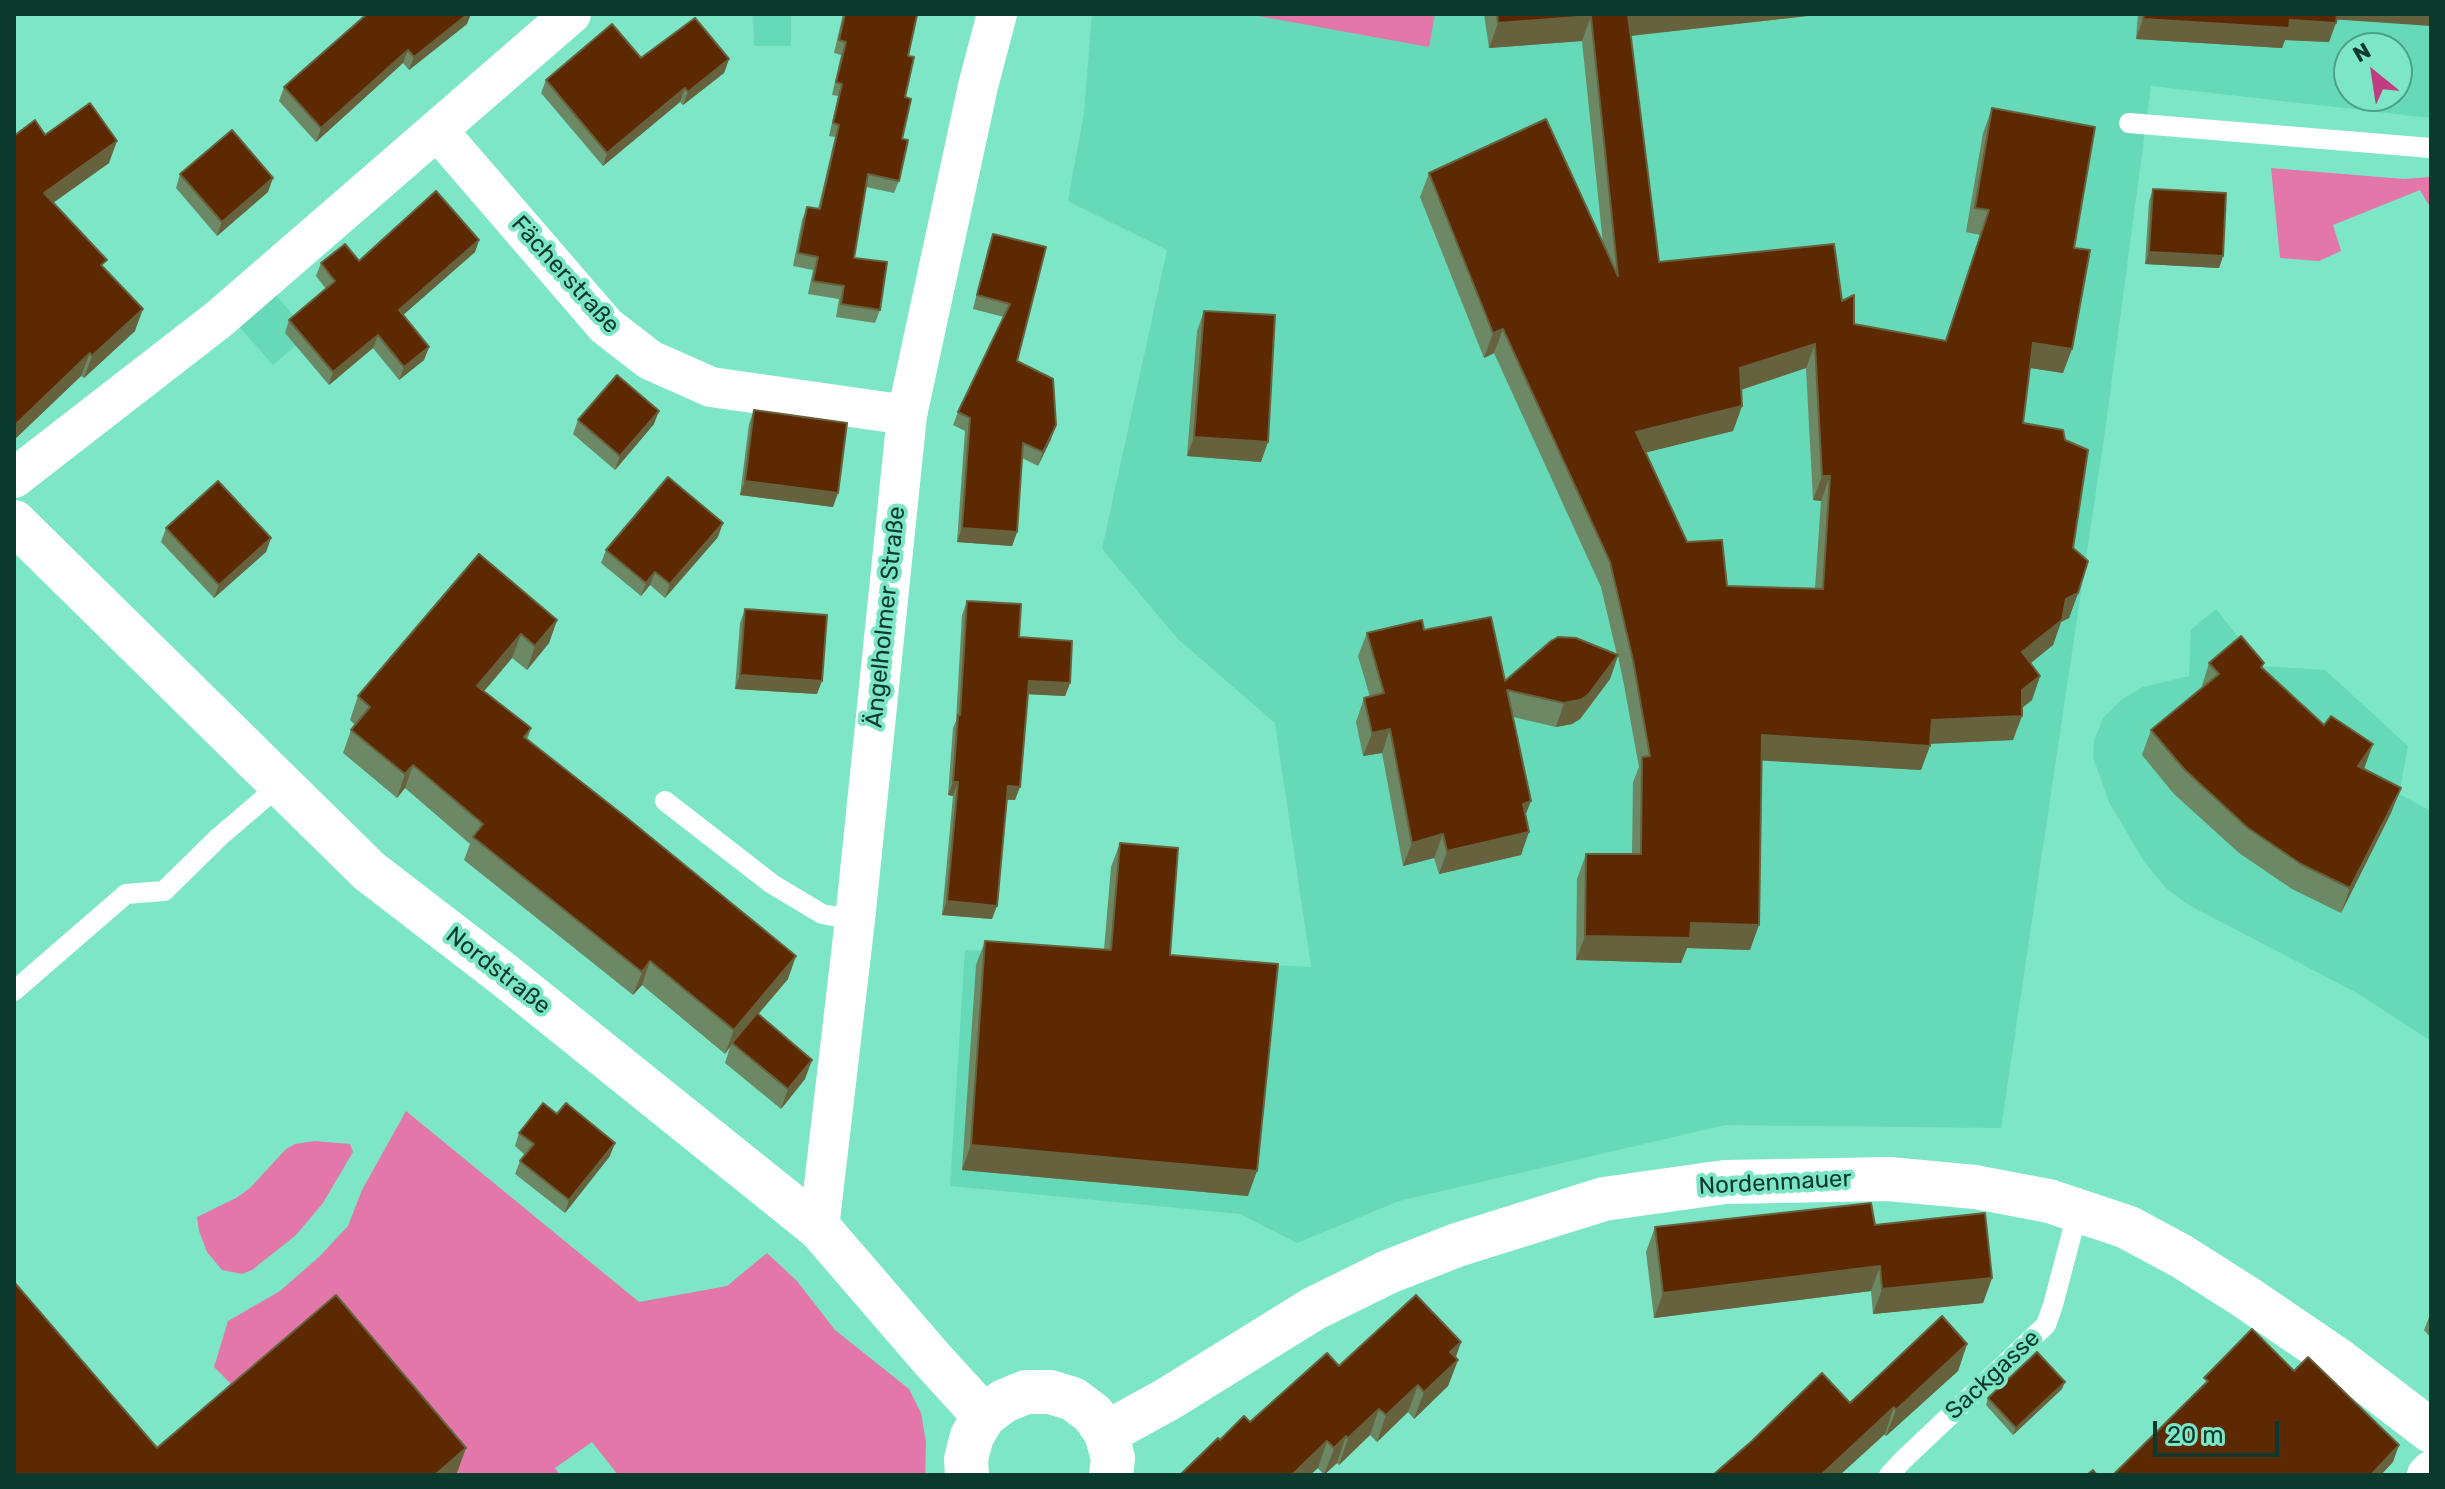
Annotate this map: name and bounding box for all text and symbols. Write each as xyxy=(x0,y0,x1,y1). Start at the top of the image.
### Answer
north arrow xyxy=(2333,32,2413,112)
text: N xyxy=(2348,37,2375,68)
street label: Fächerstraße xyxy=(505,210,625,340)
street label: Ängelholmer Straße xyxy=(860,505,912,729)
street label: Nordstraße xyxy=(440,921,556,1021)
street label: Nordenmauer xyxy=(1698,1165,1852,1201)
street label: Sackgasse xyxy=(1940,1324,2046,1426)
scale bar xyxy=(2157,1405,2283,1455)
text: 20 m xyxy=(2167,1421,2224,1449)

